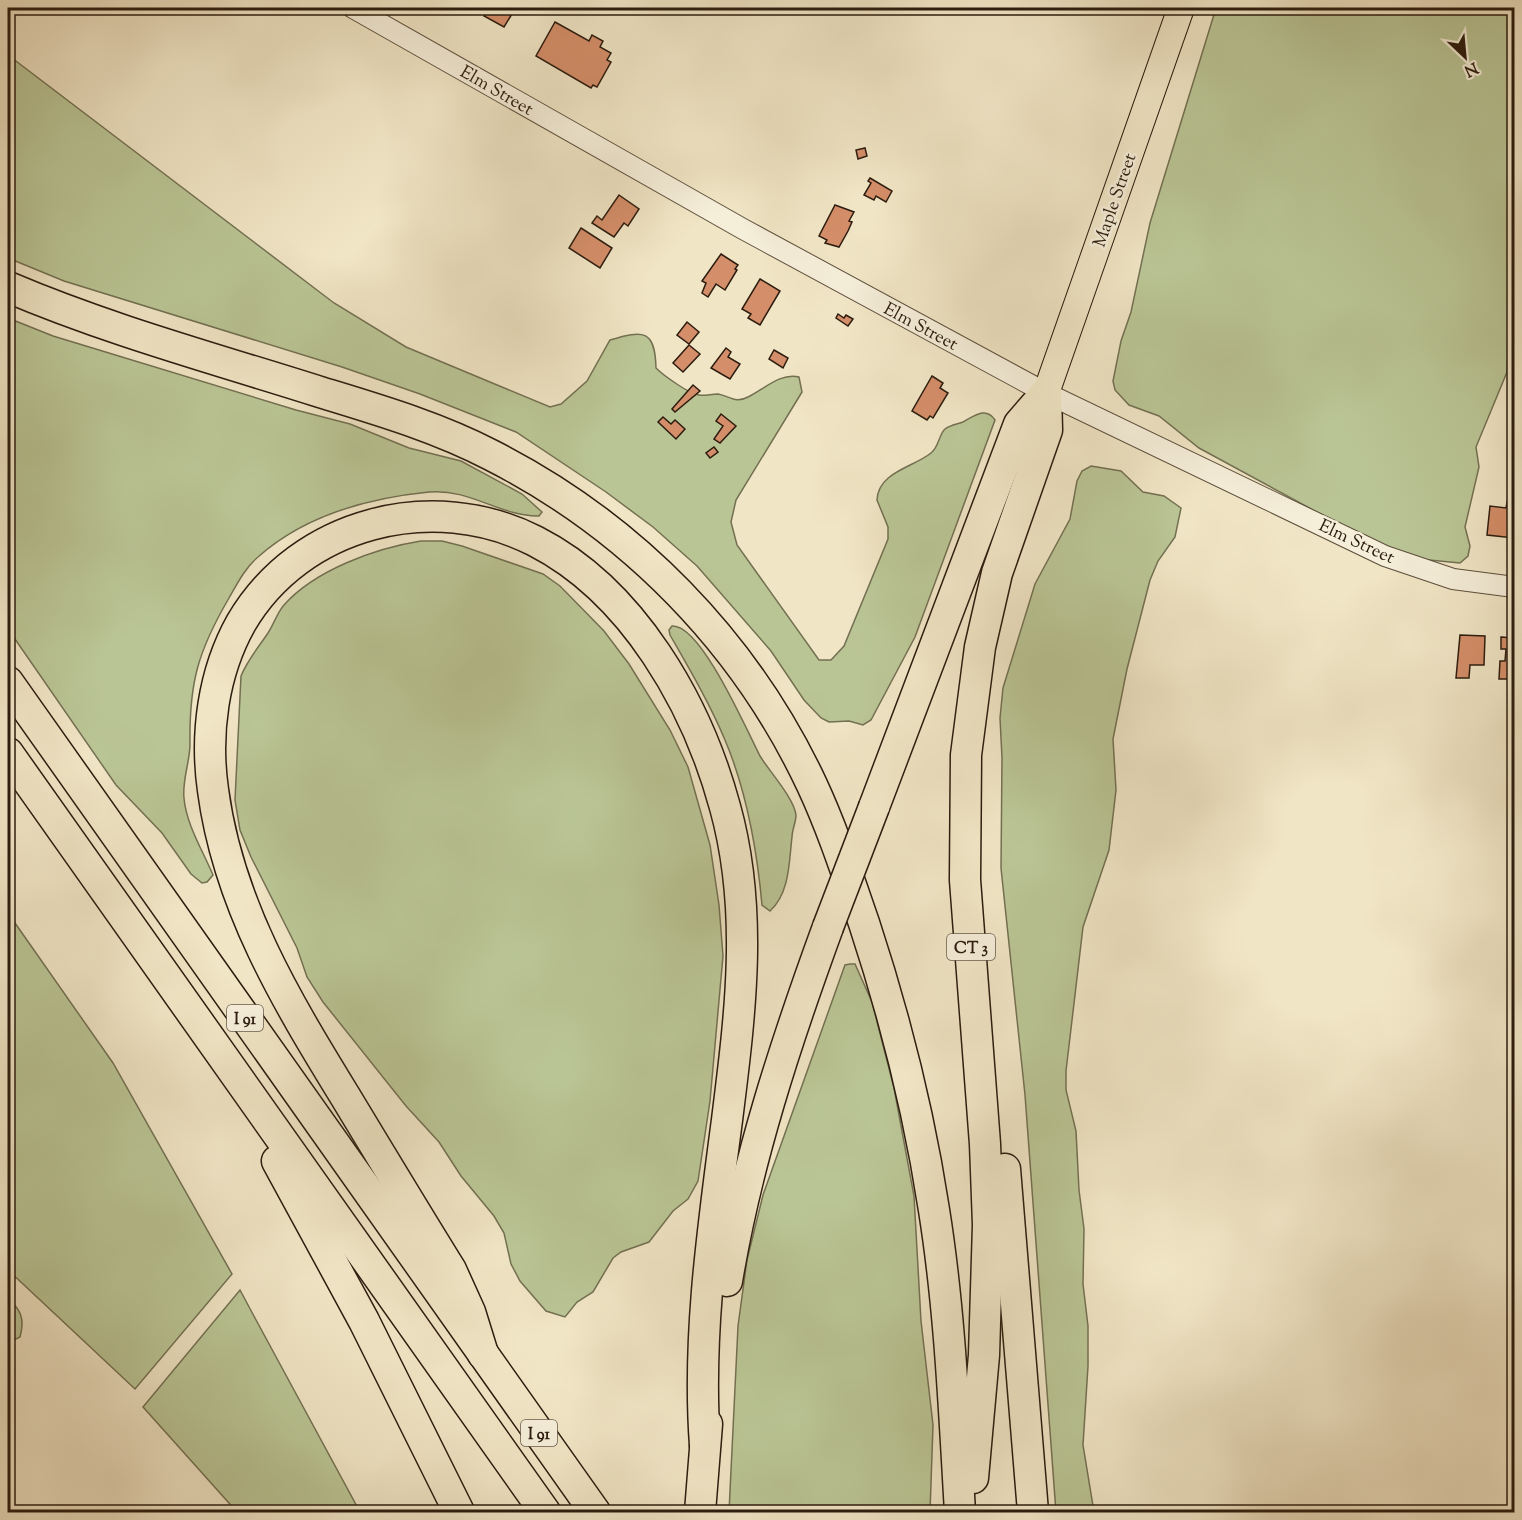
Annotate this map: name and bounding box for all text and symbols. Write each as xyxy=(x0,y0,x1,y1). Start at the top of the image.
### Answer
north arrow xyxy=(1435,27,1495,87)
text: N xyxy=(1459,55,1481,81)
street label: Elm Street xyxy=(454,60,538,123)
street label: Maple Street xyxy=(1088,150,1144,251)
street label: Elm Street xyxy=(878,297,962,358)
street label: Elm Street xyxy=(1314,514,1398,572)
road number: CT 3 xyxy=(947,934,995,960)
road number: I 91 xyxy=(227,1005,263,1031)
road number: I 91 xyxy=(521,1420,557,1446)

